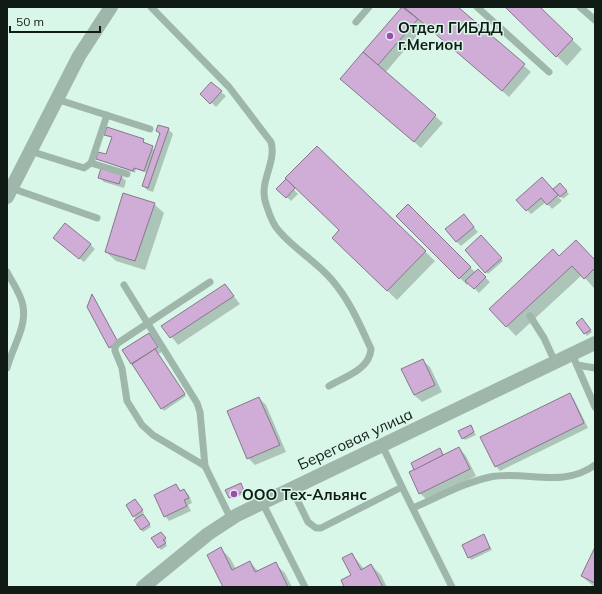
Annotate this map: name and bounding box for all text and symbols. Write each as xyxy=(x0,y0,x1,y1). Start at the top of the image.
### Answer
scale bar xyxy=(10,8,100,34)
text: 50 m xyxy=(16,14,44,29)
place label: Отдел ГИБДД г.Мегион xyxy=(398,18,503,54)
marker: Отдел ГИБДД г.Мегион xyxy=(385,31,395,41)
street label: Береговая улица xyxy=(294,404,416,474)
place label: ООО Тех-Альянс xyxy=(242,485,367,504)
marker: ООО Тех-Альянс xyxy=(229,489,239,499)

